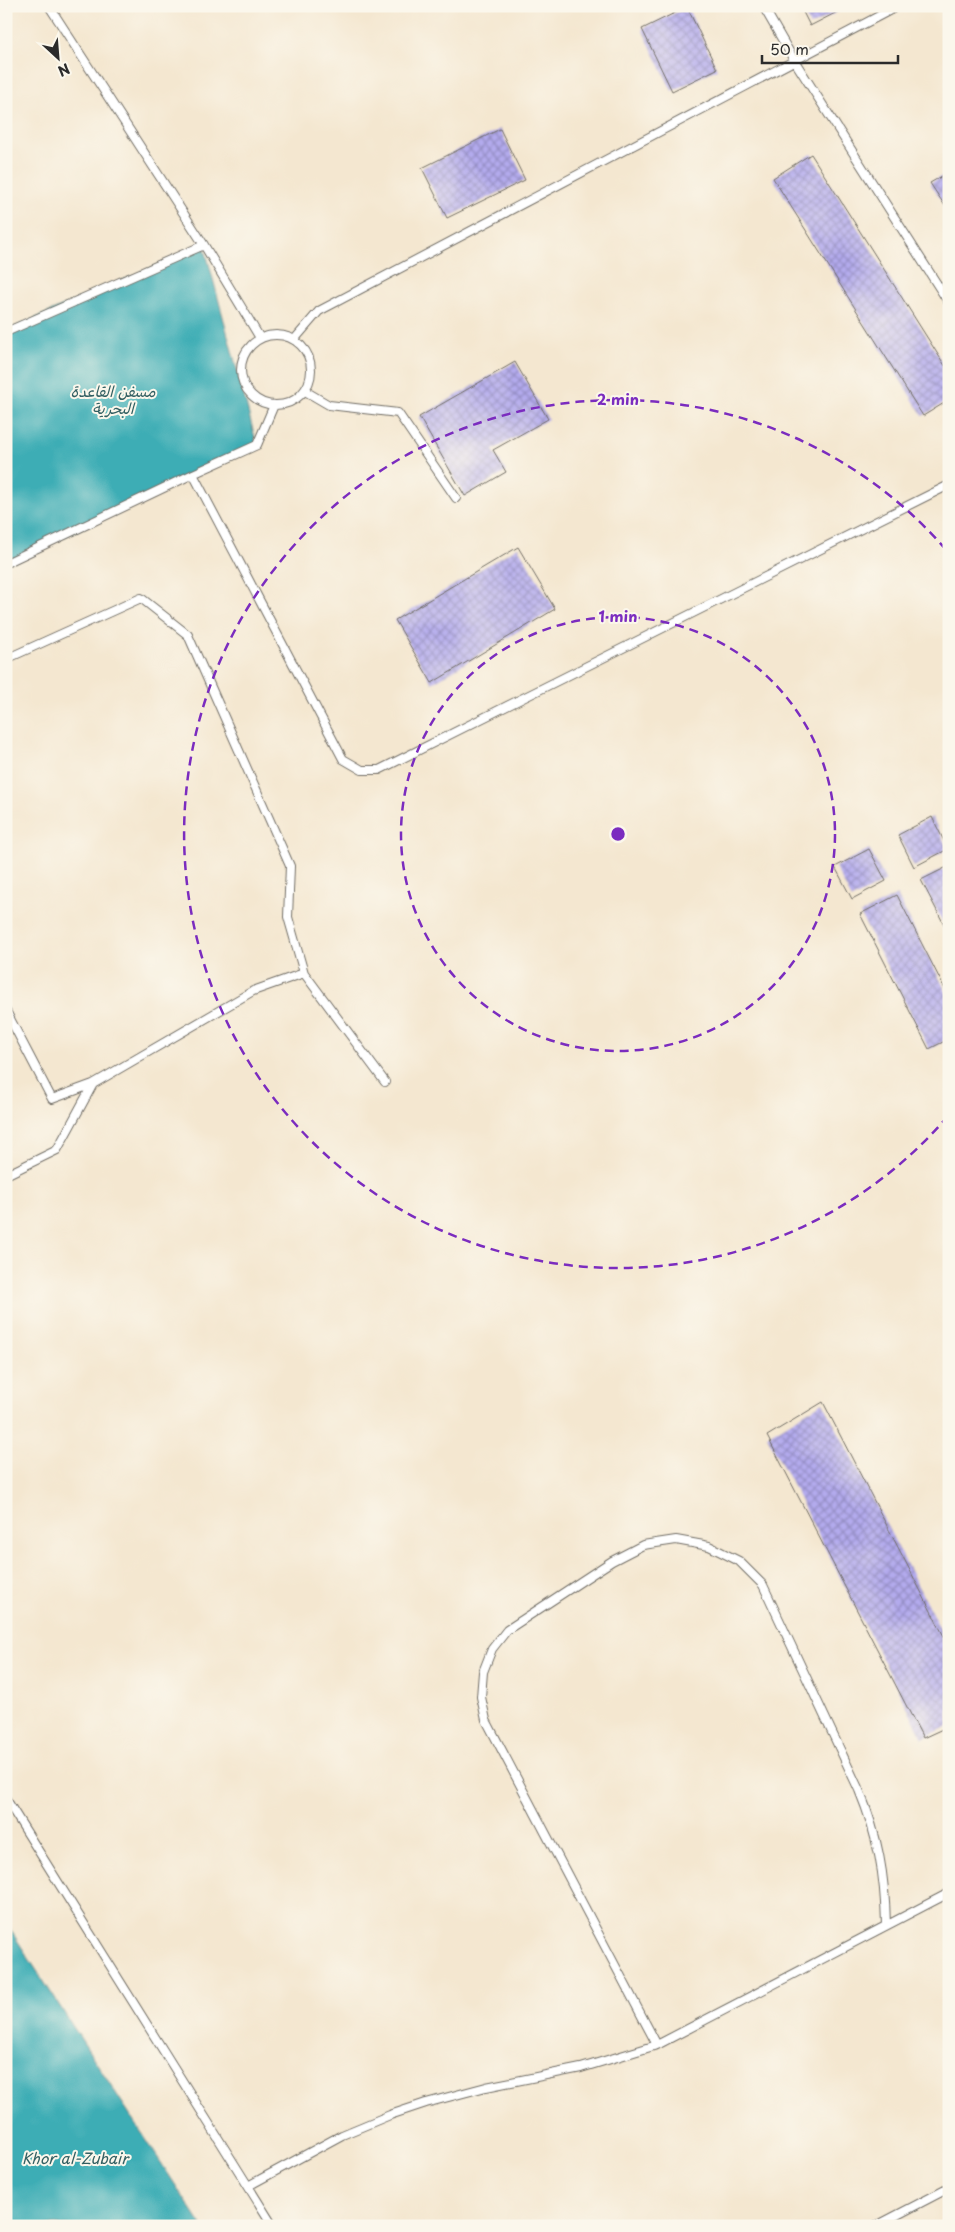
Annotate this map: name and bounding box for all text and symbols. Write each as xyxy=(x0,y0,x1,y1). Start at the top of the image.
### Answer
north arrow xyxy=(32,32,82,82)
scale bar xyxy=(762,32,899,64)
text: 50 m xyxy=(770,37,809,60)
text: N xyxy=(54,58,74,82)
water label: مسفن القاعدة البحرية xyxy=(71,379,156,419)
text: 2 min xyxy=(597,387,639,410)
text: 1 min xyxy=(599,604,637,627)
centre of rings xyxy=(609,825,627,843)
water label: Khor al-Zubair xyxy=(22,2146,130,2169)

